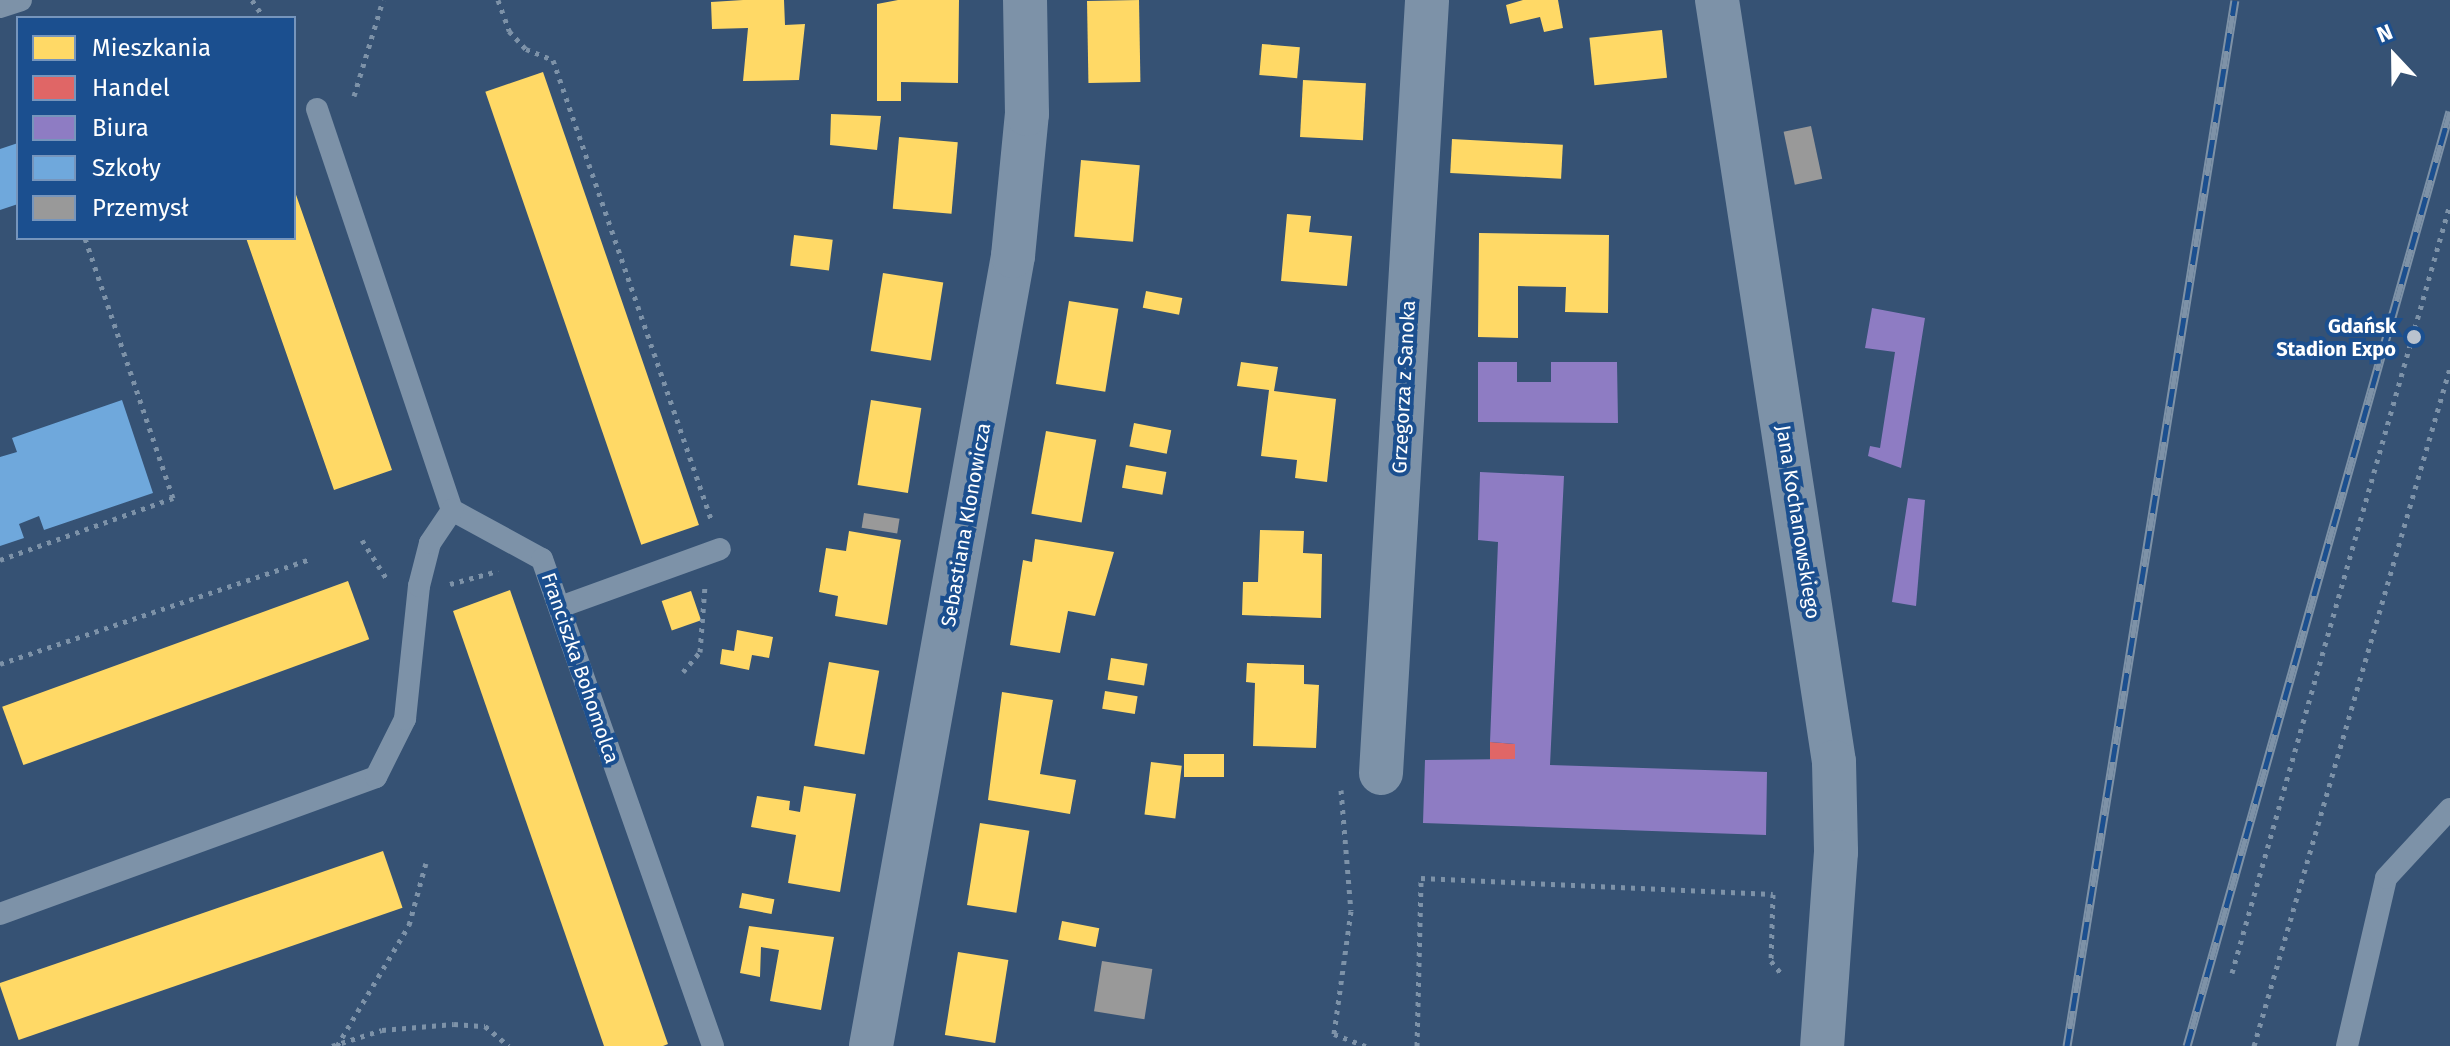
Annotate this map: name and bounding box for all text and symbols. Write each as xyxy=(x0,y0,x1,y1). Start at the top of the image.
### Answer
legend xyxy=(16,16,296,240)
north arrow xyxy=(2354,16,2434,96)
text: N xyxy=(2373,18,2397,49)
text: Mieszkania xyxy=(92,34,211,62)
text: Handel xyxy=(92,74,170,102)
text: Biura xyxy=(92,114,149,142)
text: Szkoły xyxy=(92,154,161,182)
text: Przemysł xyxy=(92,194,188,222)
street label: Grzegorza z Sanoka xyxy=(1387,300,1421,474)
place label: Gdańsk Stadion Expo xyxy=(2276,314,2396,361)
marker: Gdańsk Stadion Expo xyxy=(2403,326,2425,348)
street label: Sebastiana Klonowicza xyxy=(936,421,996,629)
street label: Jana Kochanowskiego xyxy=(1771,423,1825,621)
street label: Franciszka Bohomolca xyxy=(536,569,624,767)

